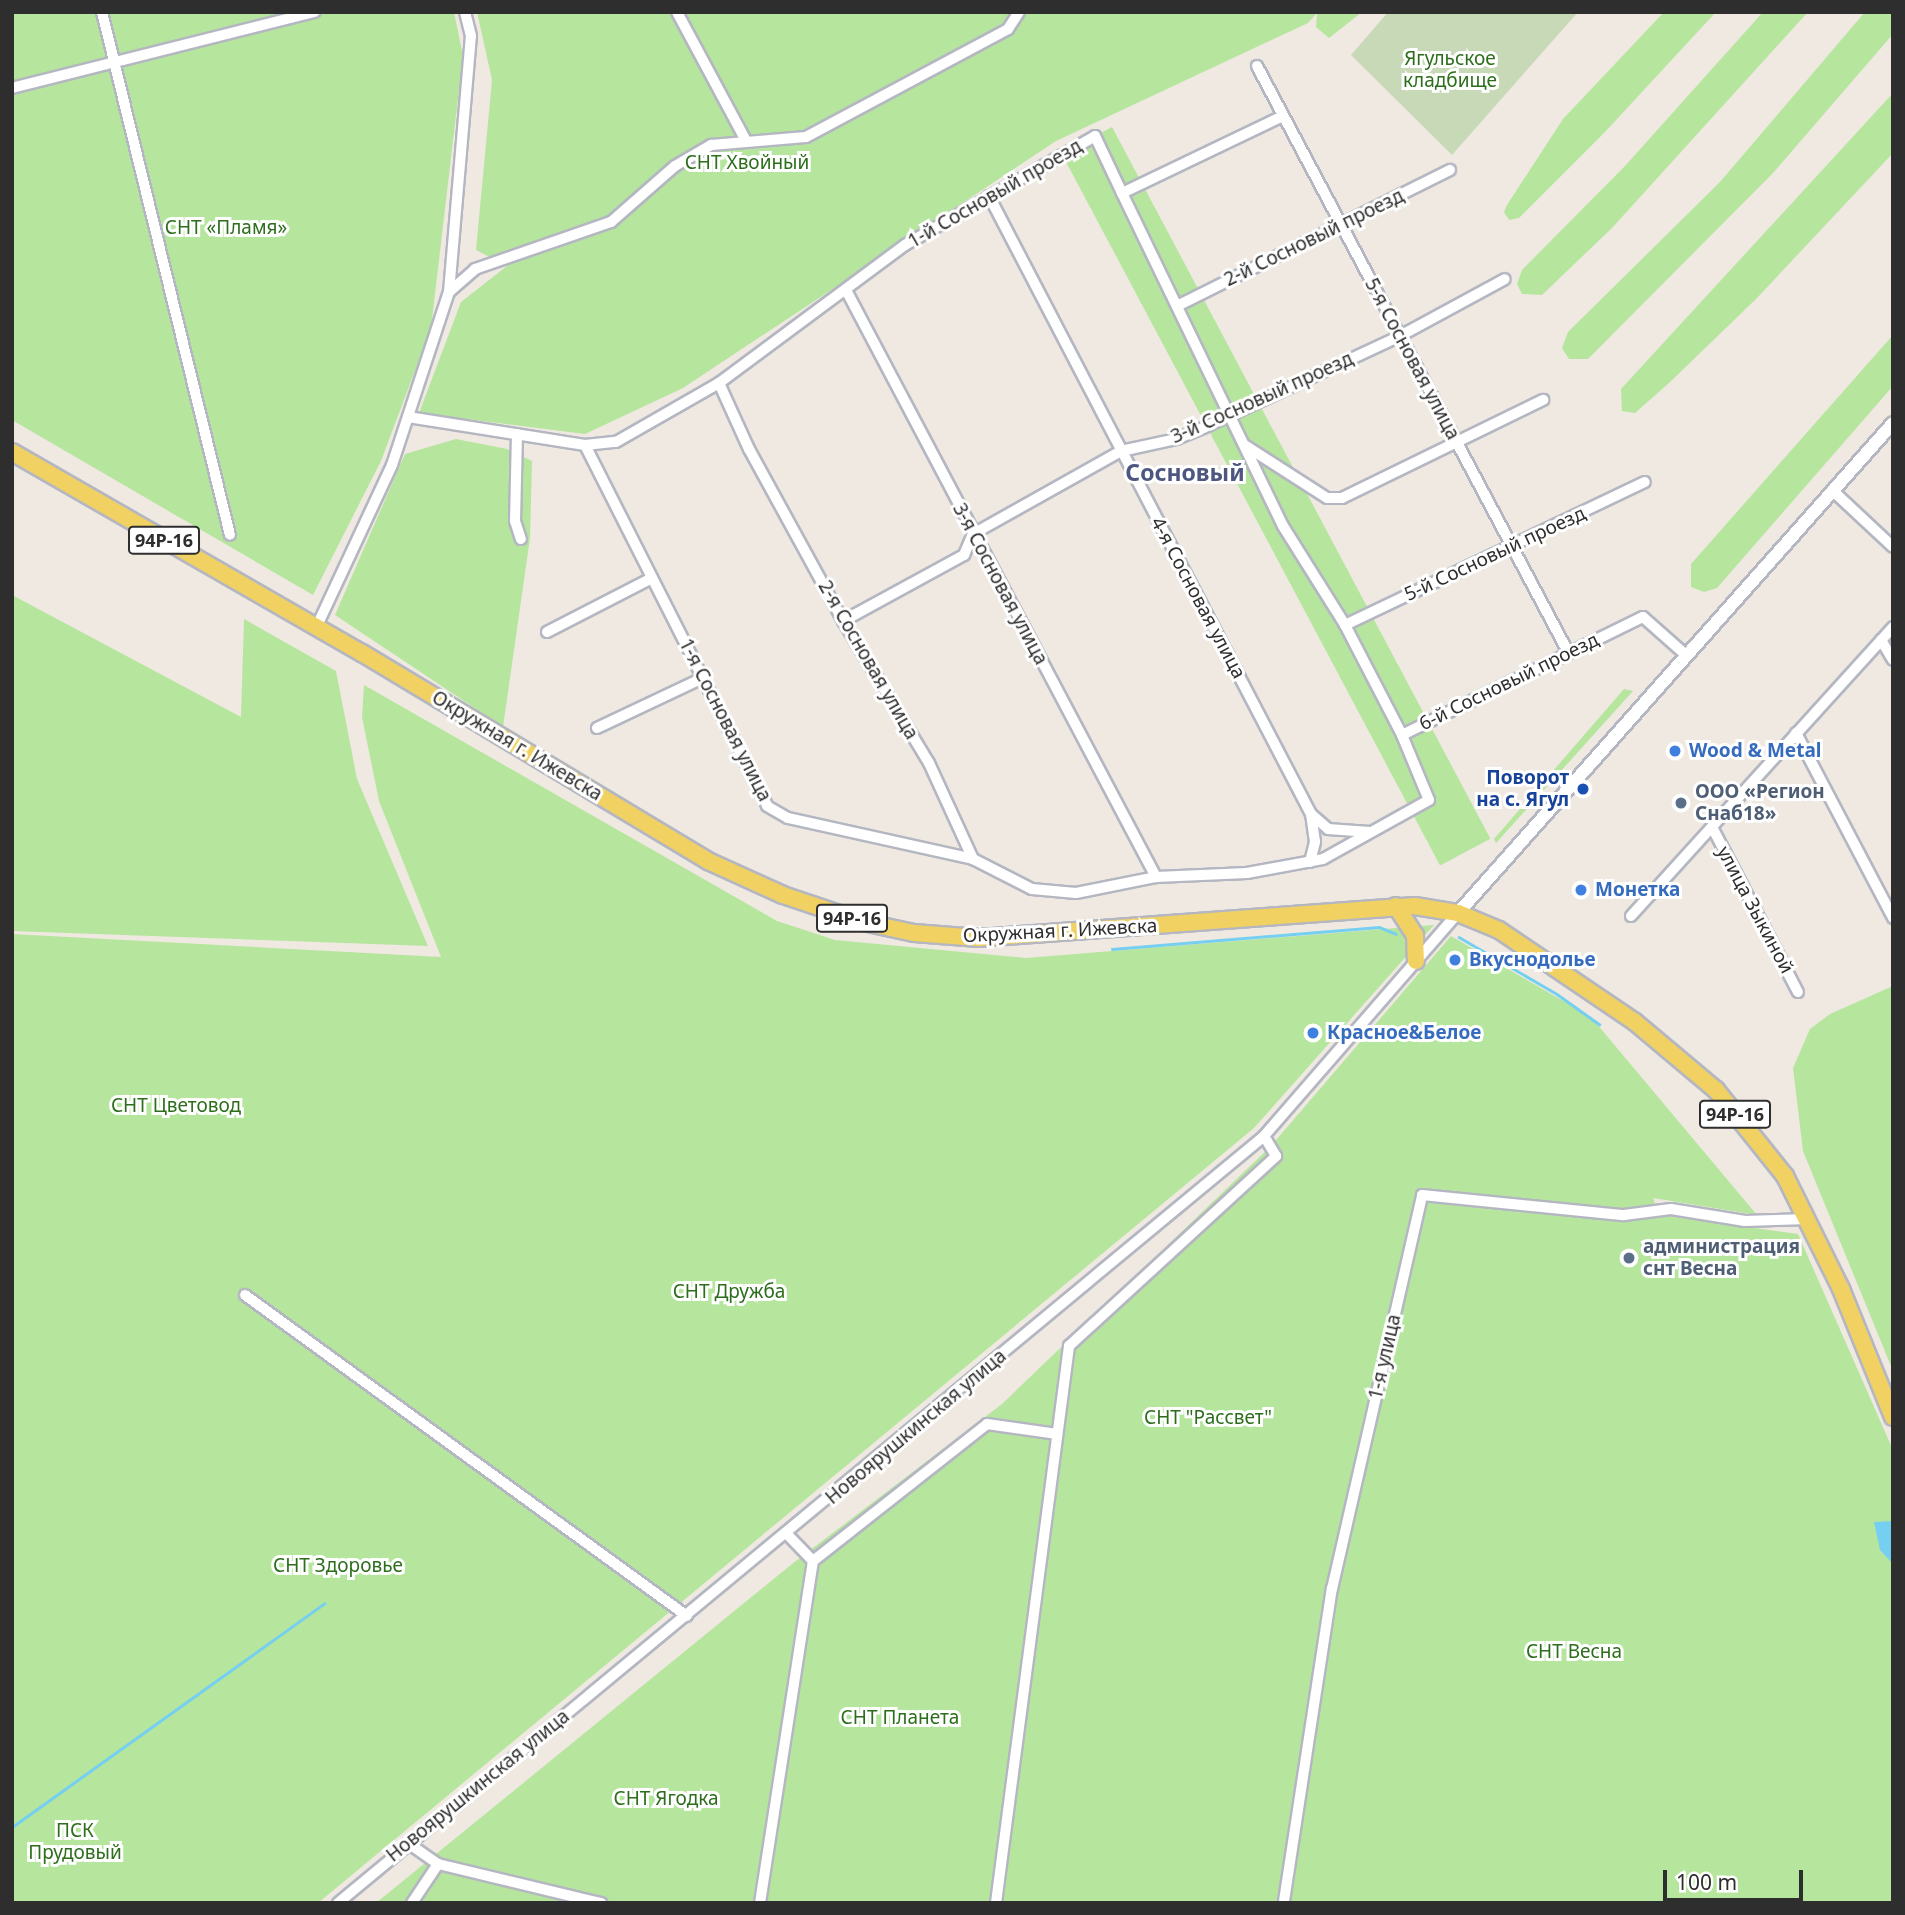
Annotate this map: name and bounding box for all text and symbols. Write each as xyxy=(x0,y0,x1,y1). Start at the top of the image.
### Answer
park label: Ягульское кладбище xyxy=(1403,48,1497,92)
street label: 1-й Сосновый проезд xyxy=(904,135,1086,253)
park label: СНТ Хвойный xyxy=(685,152,809,174)
street label: 2-й Сосновый проезд xyxy=(1220,185,1408,291)
park label: СНТ «Пламя» xyxy=(165,217,287,239)
street label: 5-я Сосновая улица xyxy=(1360,274,1464,444)
street label: 3-й Сосновый проезд xyxy=(1167,348,1357,448)
district label: Сосновый xyxy=(1125,458,1245,486)
street label: 3-я Сосновая улица xyxy=(948,499,1052,669)
street label: 5-й Сосновый проезд xyxy=(1401,502,1589,606)
street label: 4-я Сосновая улица xyxy=(1146,513,1250,683)
road number: 94Р-16 xyxy=(127,526,201,554)
street label: 2-я Сосновая улица xyxy=(813,576,923,744)
street label: 6-й Сосновый проезд xyxy=(1415,629,1603,735)
street label: 1-я Сосновая улица xyxy=(674,635,776,805)
street label: Окружная г. Ижевска xyxy=(428,686,606,806)
place label: Wood & Metal xyxy=(1689,740,1821,762)
marker: Wood & Metal xyxy=(1667,743,1683,759)
place label: Поворот на с. Ягул xyxy=(1476,767,1569,811)
marker: Поворот на с. Ягул xyxy=(1575,781,1591,797)
place label: ООО «Регион Снаб18» xyxy=(1695,781,1825,825)
marker: ООО «Регион Снаб18» xyxy=(1673,795,1689,811)
street label: улица Зыкиной xyxy=(1712,842,1798,978)
place label: Монетка xyxy=(1595,879,1680,901)
marker: Монетка xyxy=(1573,882,1589,898)
road number: 94Р-16 xyxy=(815,903,889,932)
street label: Окружная г. Ижевска xyxy=(962,915,1158,947)
place label: Вкуснодолье xyxy=(1469,949,1596,971)
marker: Вкуснодолье xyxy=(1447,952,1463,968)
place label: Красное&Белое xyxy=(1327,1022,1481,1044)
marker: Красное&Белое xyxy=(1305,1025,1321,1041)
park label: СНТ Цветовод xyxy=(111,1095,241,1117)
road number: 94Р-16 xyxy=(1698,1100,1772,1128)
place label: администрация снт Весна xyxy=(1643,1236,1800,1280)
marker: администрация снт Весна xyxy=(1621,1250,1637,1266)
park label: СНТ Дружба xyxy=(673,1281,785,1303)
street label: 1-я улица xyxy=(1364,1312,1406,1402)
street label: Новоярушкинская улица xyxy=(821,1345,1011,1509)
park label: СНТ "Рассвет" xyxy=(1144,1407,1272,1429)
park label: СНТ Здоровье xyxy=(273,1555,403,1577)
park label: СНТ Весна xyxy=(1526,1641,1622,1663)
street label: Новоярушкинская улица xyxy=(382,1705,574,1867)
park label: СНТ Планета xyxy=(841,1707,959,1729)
park label: СНТ Ягодка xyxy=(614,1788,718,1810)
park label: ПСК Прудовый xyxy=(28,1820,122,1864)
scale bar xyxy=(1667,1856,1807,1900)
text: 100 m xyxy=(1676,1868,1737,1896)

